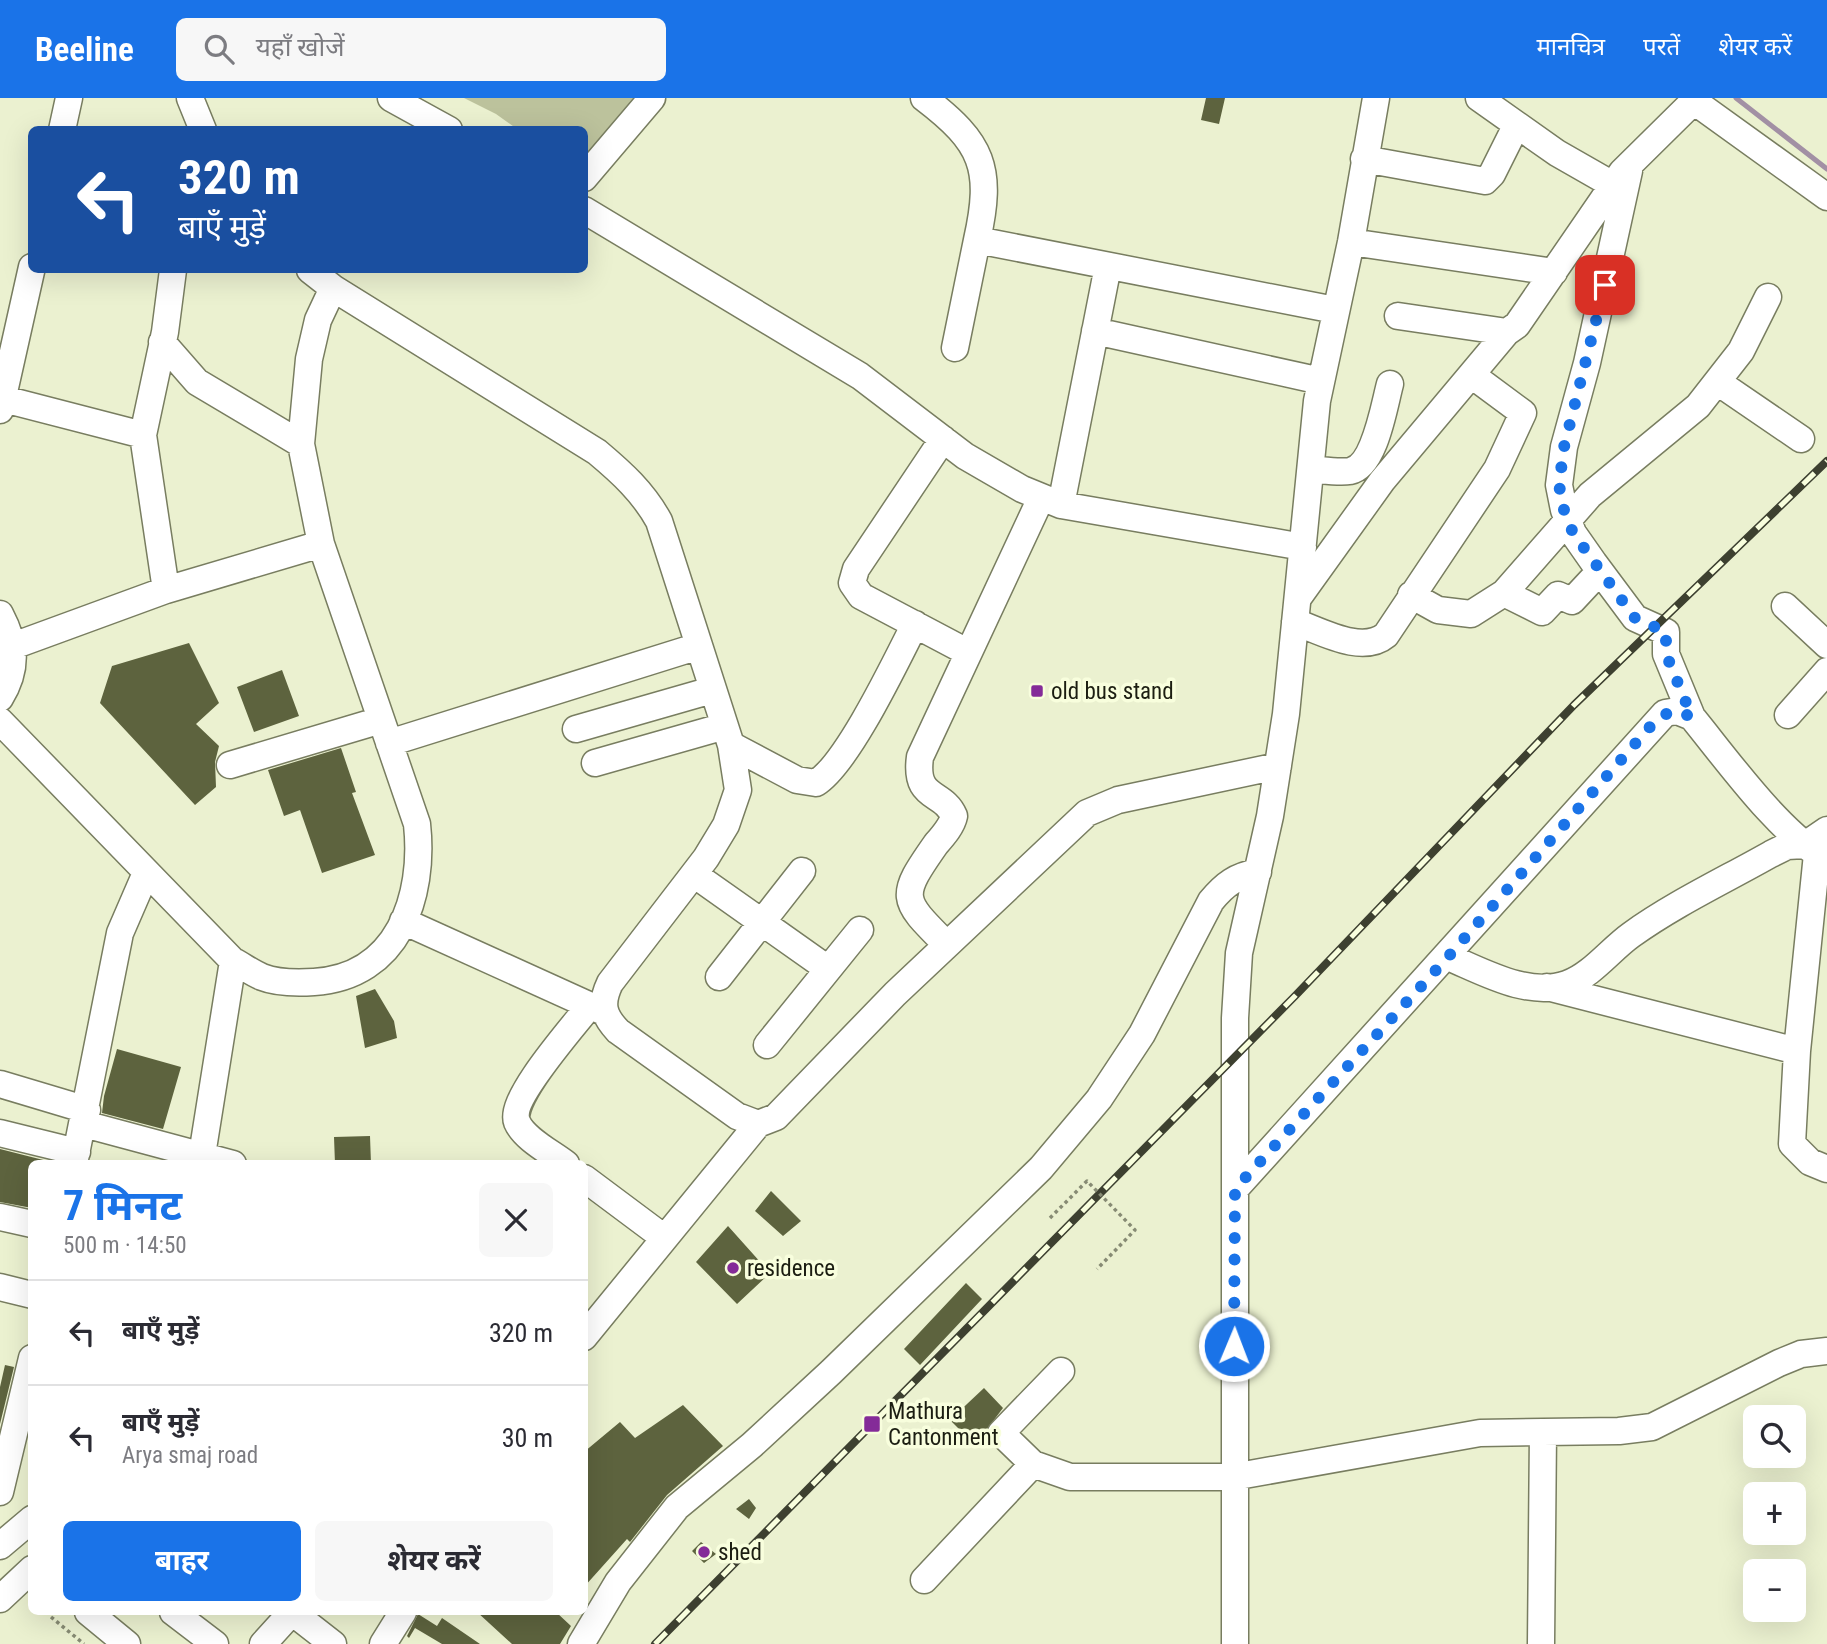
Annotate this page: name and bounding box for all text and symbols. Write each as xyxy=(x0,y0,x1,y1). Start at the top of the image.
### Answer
search box xyxy=(176,18,666,81)
text: Beeline xyxy=(35,30,134,69)
icon: search xyxy=(200,30,238,68)
text: यहाँ खोजें xyxy=(256,32,345,62)
text: मानचित्र xyxy=(1536,33,1605,61)
text: परतें xyxy=(1643,33,1680,61)
text: शेयर करें xyxy=(1718,33,1792,61)
text: 320 m xyxy=(178,149,300,206)
icon: left xyxy=(63,154,154,245)
text: बाएँ मुड़ें xyxy=(178,208,266,246)
pin xyxy=(1575,255,1635,315)
icon: arrive xyxy=(1586,266,1624,304)
place label: old bus stand xyxy=(1051,678,1174,705)
marker: old bus stand xyxy=(1029,683,1045,699)
text: 7 मिनट xyxy=(63,1181,182,1230)
button: close xyxy=(479,1183,553,1257)
text: 500 m · 14:50 xyxy=(63,1232,187,1259)
place label: residence xyxy=(747,1255,835,1282)
marker: residence xyxy=(725,1260,741,1276)
position arrow xyxy=(1197,1309,1271,1383)
icon: left xyxy=(63,1314,101,1352)
text: बाएँ मुड़ें xyxy=(122,1315,199,1345)
text: 320 m xyxy=(489,1318,553,1348)
place label: Mathura Cantonment xyxy=(888,1398,999,1451)
map controls xyxy=(1743,1405,1806,1622)
button: search xyxy=(1743,1405,1806,1468)
text: बाएँ मुड़ें xyxy=(122,1407,199,1437)
marker: Mathura Cantonment xyxy=(862,1414,882,1434)
icon: left xyxy=(63,1419,101,1457)
text: 30 m xyxy=(502,1423,553,1453)
text: Arya smaj road xyxy=(122,1442,258,1469)
button: + xyxy=(1743,1482,1806,1545)
button: बाहर xyxy=(63,1521,301,1601)
button: शेयर करें xyxy=(315,1521,553,1601)
place label: shed xyxy=(718,1539,762,1566)
marker: shed xyxy=(696,1544,712,1560)
button: − xyxy=(1743,1559,1806,1622)

